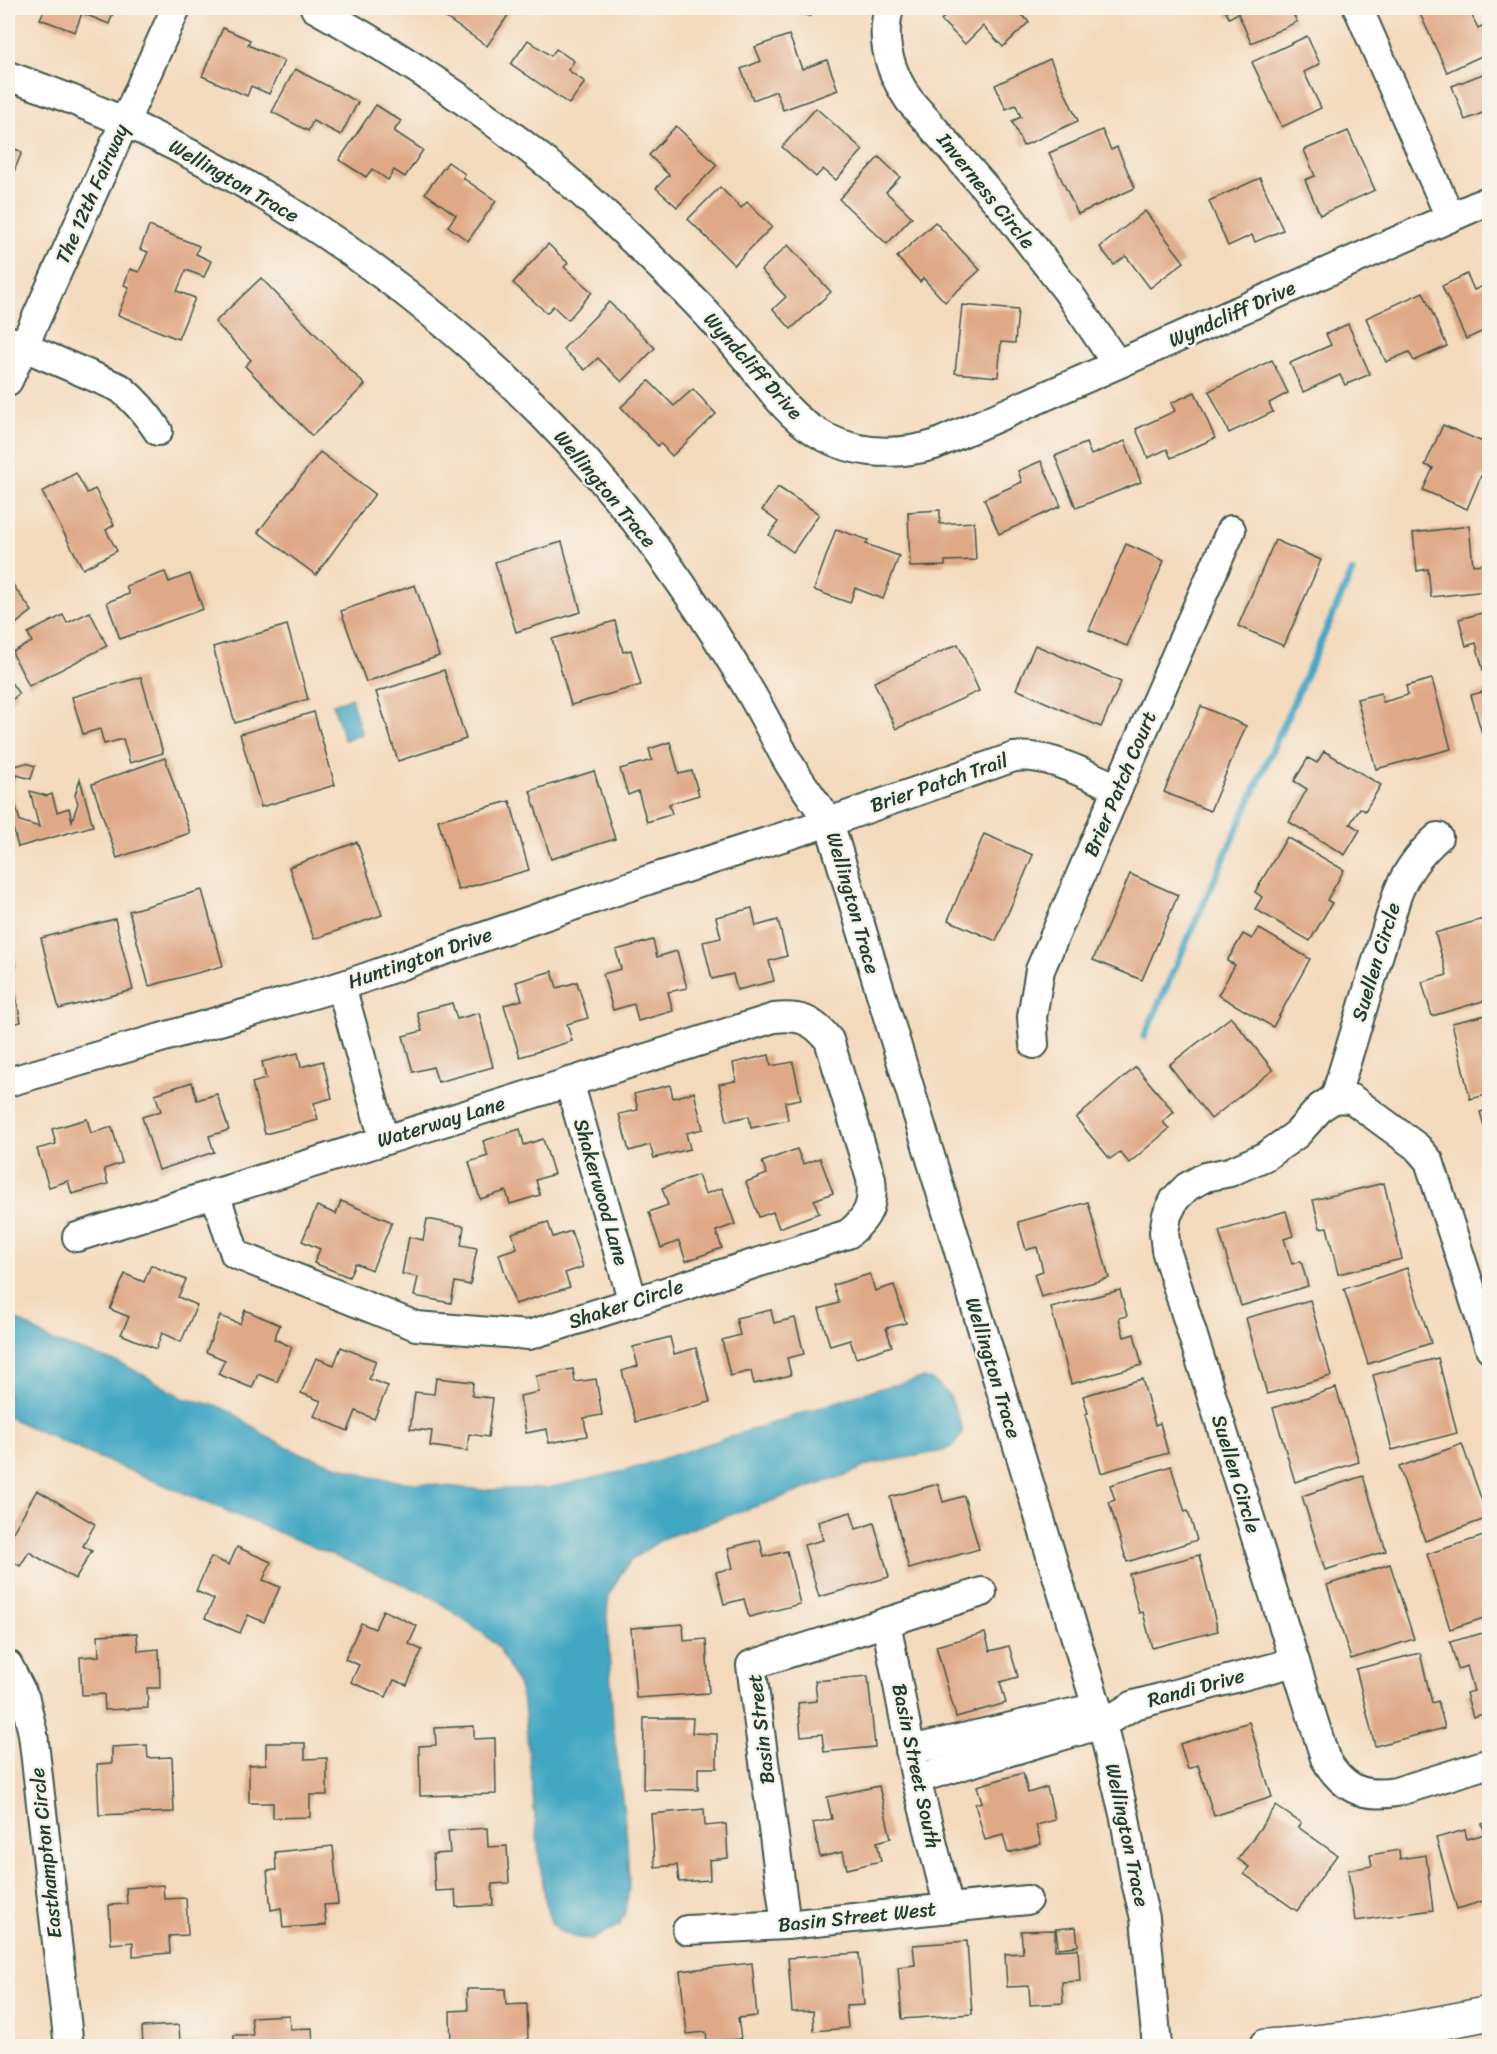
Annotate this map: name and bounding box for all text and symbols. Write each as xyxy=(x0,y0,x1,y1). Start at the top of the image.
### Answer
street label: The 12th Fairway xyxy=(45,118,139,270)
street label: Inverness Circle xyxy=(927,124,1044,257)
street label: Wellington Trace xyxy=(162,129,306,233)
street label: Wyndcliff Drive xyxy=(1163,270,1301,358)
street label: Wyndcliff Drive xyxy=(695,304,812,428)
street label: Wellington Trace xyxy=(545,422,665,556)
street label: Brier Patch Court xyxy=(1074,705,1167,862)
street label: Brier Patch Trail xyxy=(865,743,1014,823)
street label: Wellington Trace xyxy=(816,828,890,978)
street label: Suellen Circle xyxy=(1341,898,1411,1026)
street label: Huntington Drive xyxy=(343,917,497,999)
street label: Waterway Lane xyxy=(373,1086,509,1158)
street label: Shakerwood Lane xyxy=(563,1114,639,1270)
street label: Shaker Circle xyxy=(564,1269,688,1339)
street label: Wellington Trace xyxy=(955,1293,1031,1443)
street label: Suellen Circle xyxy=(1201,1410,1271,1538)
street label: Randi Drive xyxy=(1143,1658,1249,1718)
street label: Basin Street xyxy=(737,1672,785,1786)
street label: Basin Street South xyxy=(881,1680,951,1852)
street label: Wellington Trace xyxy=(1095,1760,1159,1910)
street label: Easthampton Circle xyxy=(20,1766,72,1940)
street label: Basin Street West xyxy=(776,1891,938,1943)

